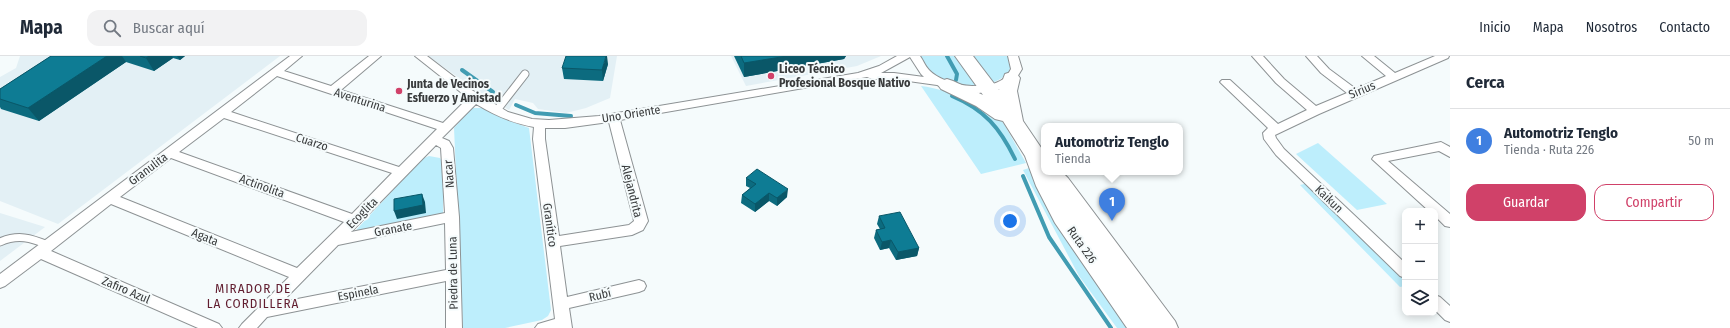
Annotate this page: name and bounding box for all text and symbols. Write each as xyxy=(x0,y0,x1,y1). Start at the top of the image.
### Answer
search box xyxy=(87,10,367,46)
text: Mapa xyxy=(20,16,63,39)
icon: search xyxy=(101,17,123,39)
text: Buscar aquí xyxy=(133,19,205,37)
text: Inicio xyxy=(1479,19,1511,36)
text: Mapa xyxy=(1533,19,1564,36)
text: Nosotros xyxy=(1586,19,1637,36)
text: Contacto xyxy=(1659,19,1710,36)
place label: Liceo Técnico Profesional Bosque Nativo xyxy=(779,62,911,90)
marker: Liceo Técnico Profesional Bosque Nativo xyxy=(766,71,776,81)
text: Cerca xyxy=(1466,72,1505,93)
place label: Junta de Vecinos Esfuerzo y Amistad xyxy=(406,77,501,105)
street label: Sirius xyxy=(1347,78,1377,102)
street label: Aventurina xyxy=(332,85,388,115)
marker: Junta de Vecinos Esfuerzo y Amistad xyxy=(394,86,404,96)
street label: Uno Oriente xyxy=(601,102,661,126)
popup xyxy=(1041,123,1183,175)
text: Automotriz Tenglo xyxy=(1504,124,1618,142)
street label: Cuarzo xyxy=(294,130,330,154)
text: Automotriz Tenglo xyxy=(1055,133,1169,151)
text: 1 xyxy=(1476,133,1482,148)
text: 50 m xyxy=(1688,133,1714,148)
text: Tienda · Ruta 226 xyxy=(1504,142,1594,157)
street label: Granulita xyxy=(126,150,170,188)
text: Tienda xyxy=(1055,151,1091,166)
street label: Nacar xyxy=(441,159,457,189)
street label: Alejandrita xyxy=(619,163,645,219)
street label: Actinolita xyxy=(238,171,287,201)
street label: Kaikun xyxy=(1312,182,1346,216)
button: Guardar xyxy=(1466,184,1586,221)
button: Compartir xyxy=(1594,184,1714,221)
pin: 1 xyxy=(1099,188,1125,221)
street label: Ecoglita xyxy=(344,194,381,231)
street label: Granítico xyxy=(540,202,560,248)
map controls xyxy=(1402,208,1438,316)
button: + xyxy=(1402,208,1438,244)
your location xyxy=(1000,211,1020,231)
street label: Granate xyxy=(373,218,413,240)
street label: Ruta 226 xyxy=(1064,224,1100,266)
street label: Agata xyxy=(190,225,220,249)
street label: Piedra de Luna xyxy=(445,236,461,310)
button: − xyxy=(1402,244,1438,280)
street label: Zafiro Azul xyxy=(100,274,152,306)
button: layers xyxy=(1402,280,1438,316)
district label: MIRADOR DE LA CORDILLERA xyxy=(207,281,299,311)
street label: Espinela xyxy=(336,282,380,304)
street label: Rubí xyxy=(588,286,612,304)

